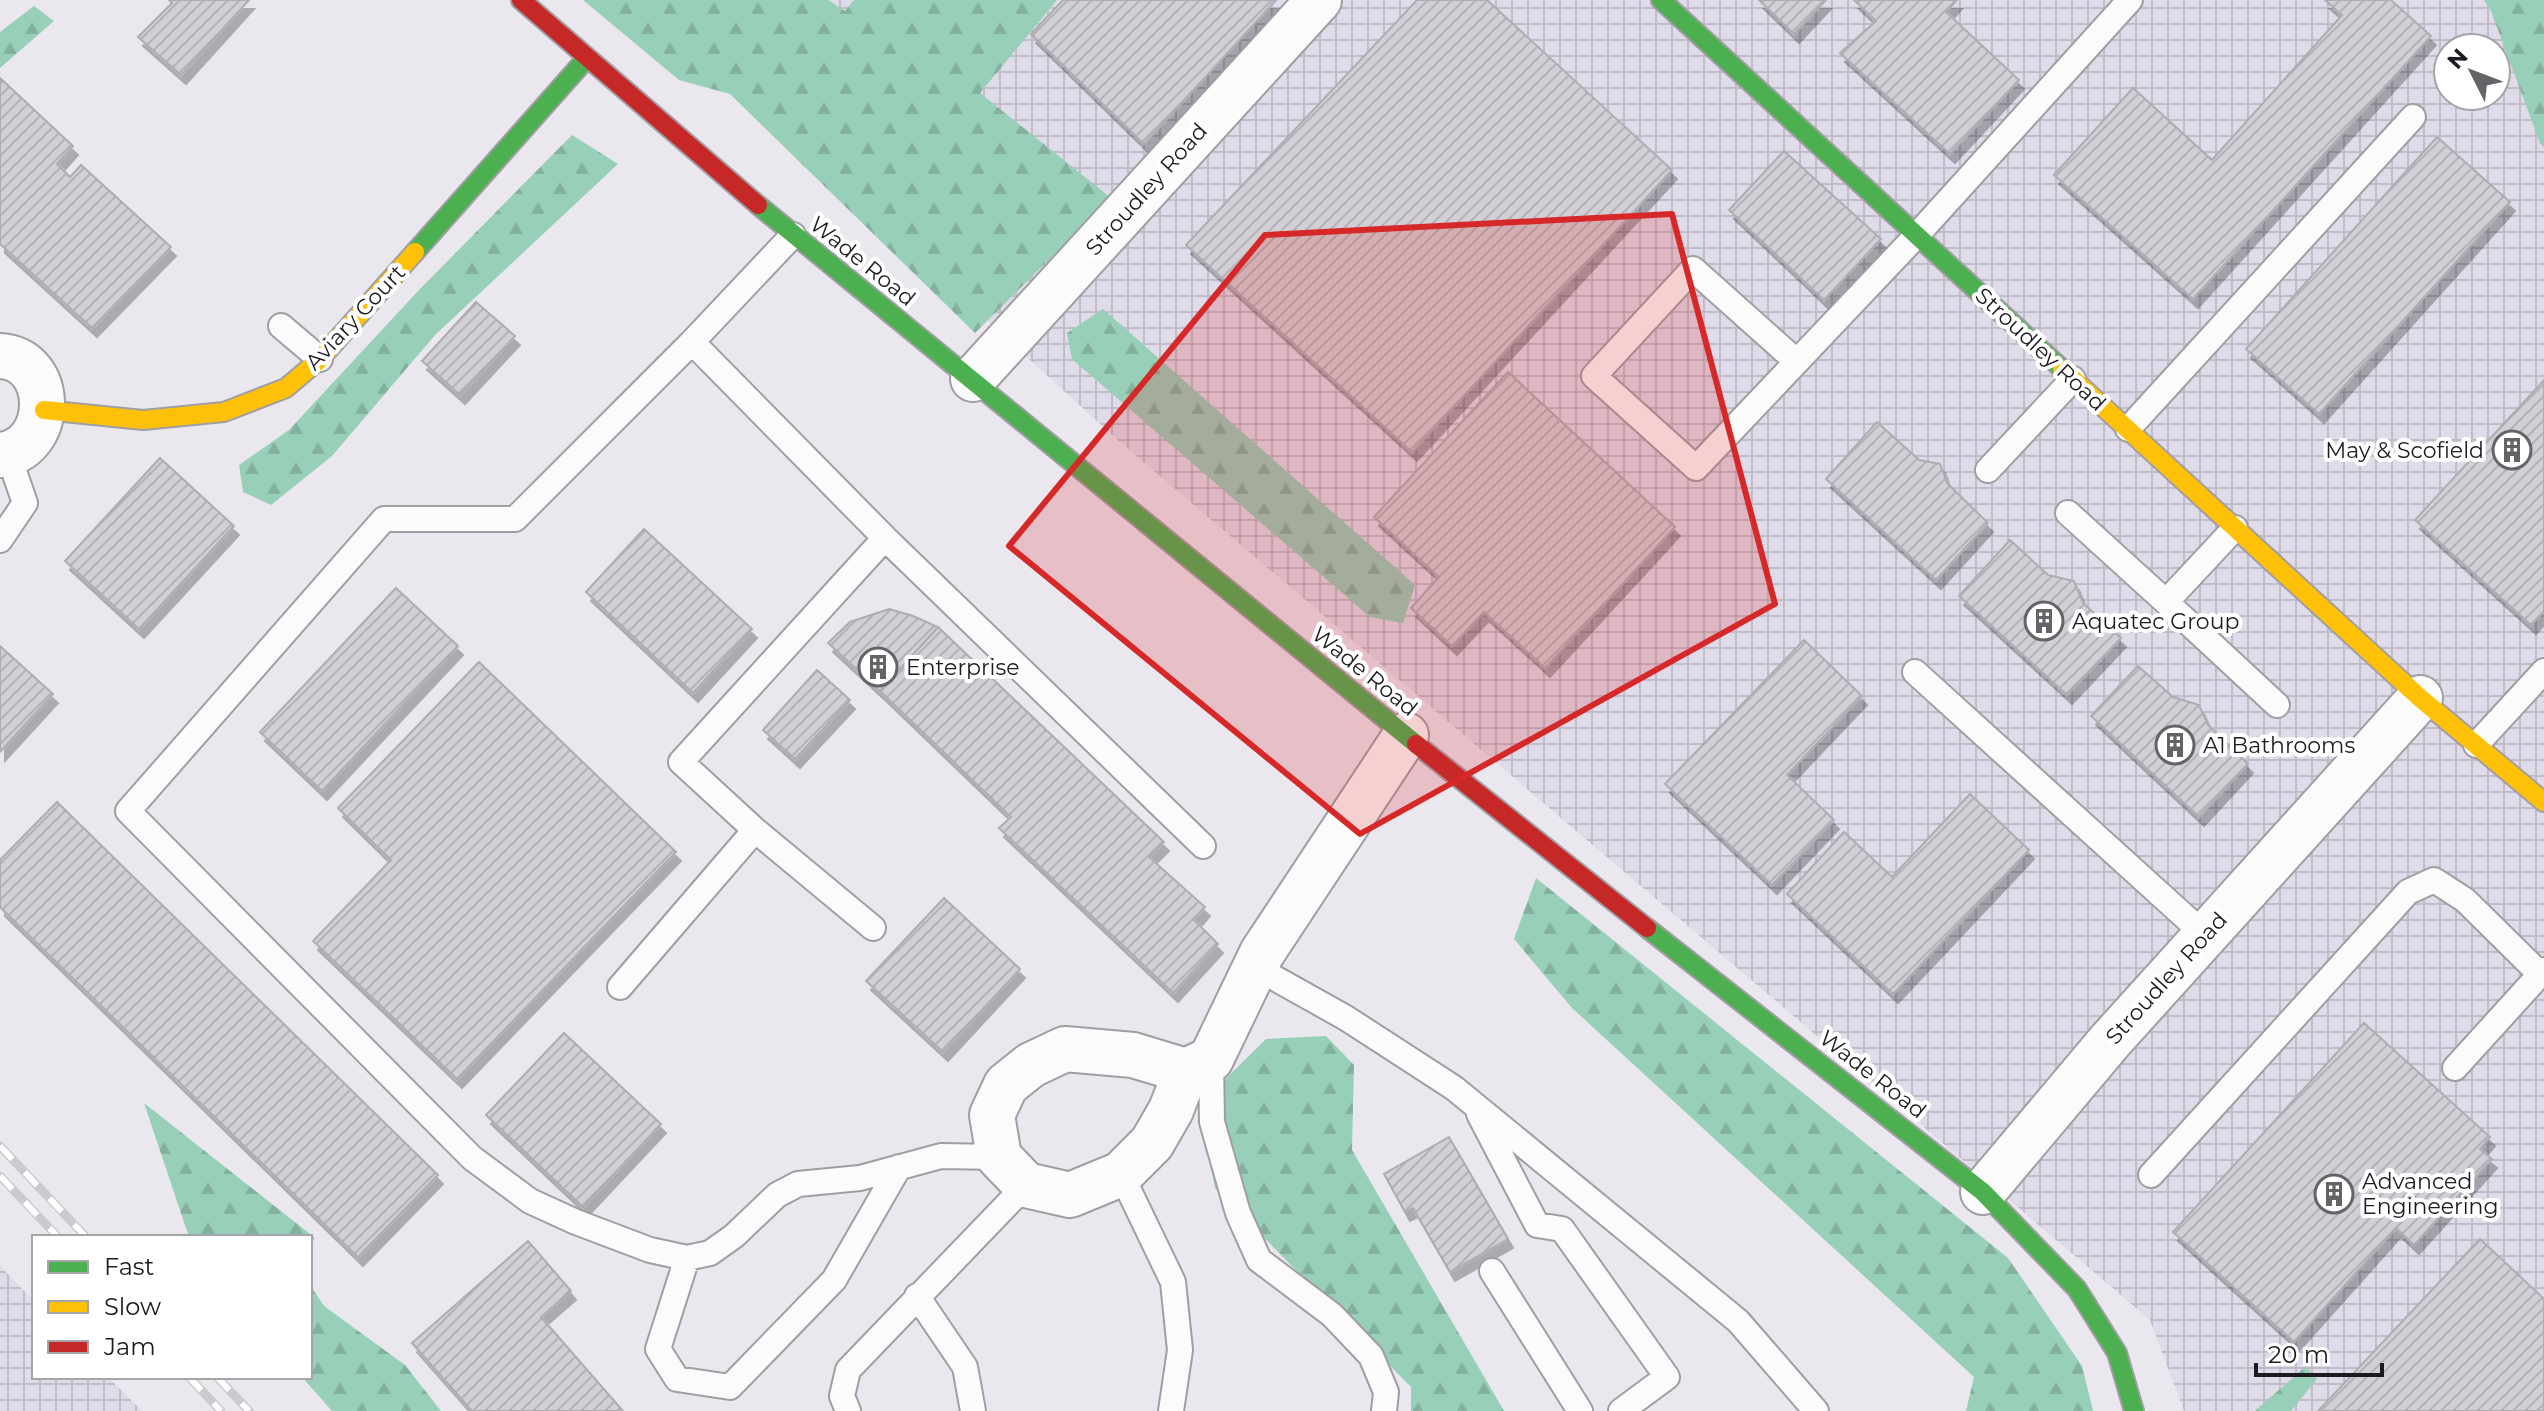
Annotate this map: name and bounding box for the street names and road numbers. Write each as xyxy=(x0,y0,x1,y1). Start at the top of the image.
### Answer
street label: Stroudley Road xyxy=(1080,118,1213,261)
street label: Wade Road xyxy=(805,211,921,312)
street label: Aviary Court xyxy=(300,259,411,376)
street label: Stroudley Road xyxy=(1970,282,2112,417)
street label: Wade Road xyxy=(1307,621,1423,722)
street label: Stroudley Road xyxy=(2100,907,2233,1050)
street label: Wade Road xyxy=(1814,1024,1931,1124)

